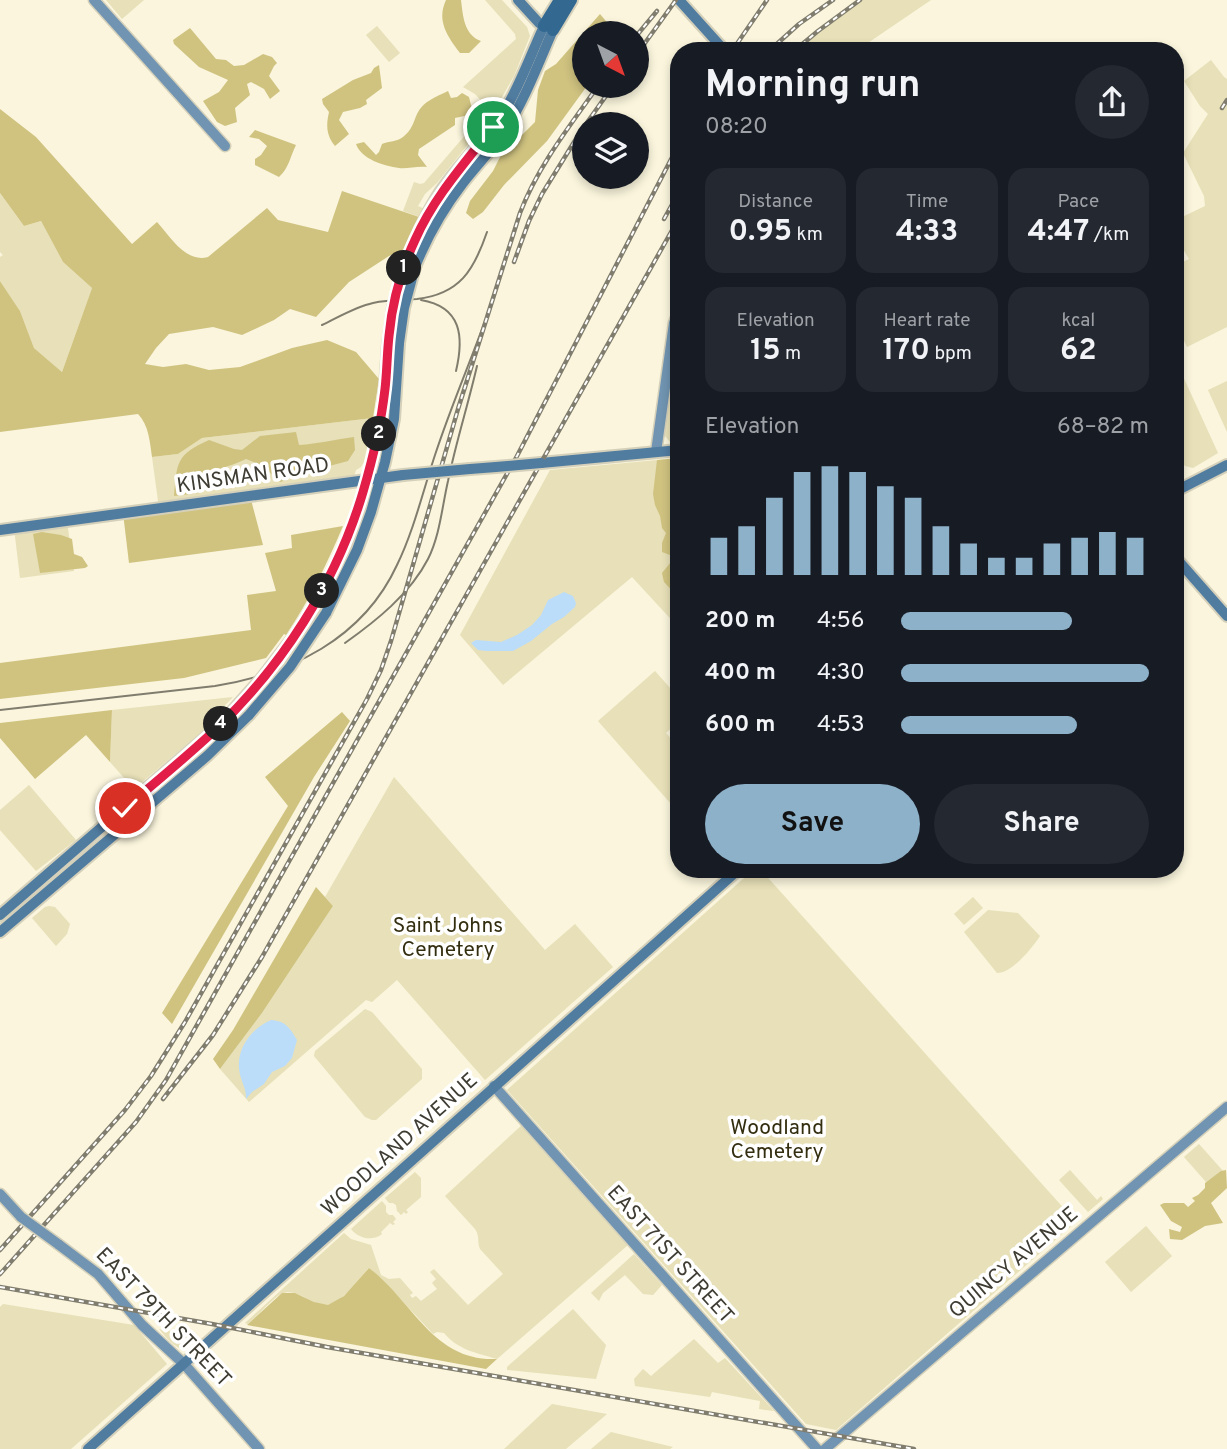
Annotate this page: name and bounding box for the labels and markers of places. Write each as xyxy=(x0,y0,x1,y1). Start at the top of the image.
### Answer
pin xyxy=(463,97,523,157)
pin: 1 xyxy=(386,250,422,286)
pin: 2 xyxy=(362,416,396,452)
pin: 3 xyxy=(304,574,340,608)
pin: 4 xyxy=(204,706,238,742)
pin xyxy=(95,778,155,838)

